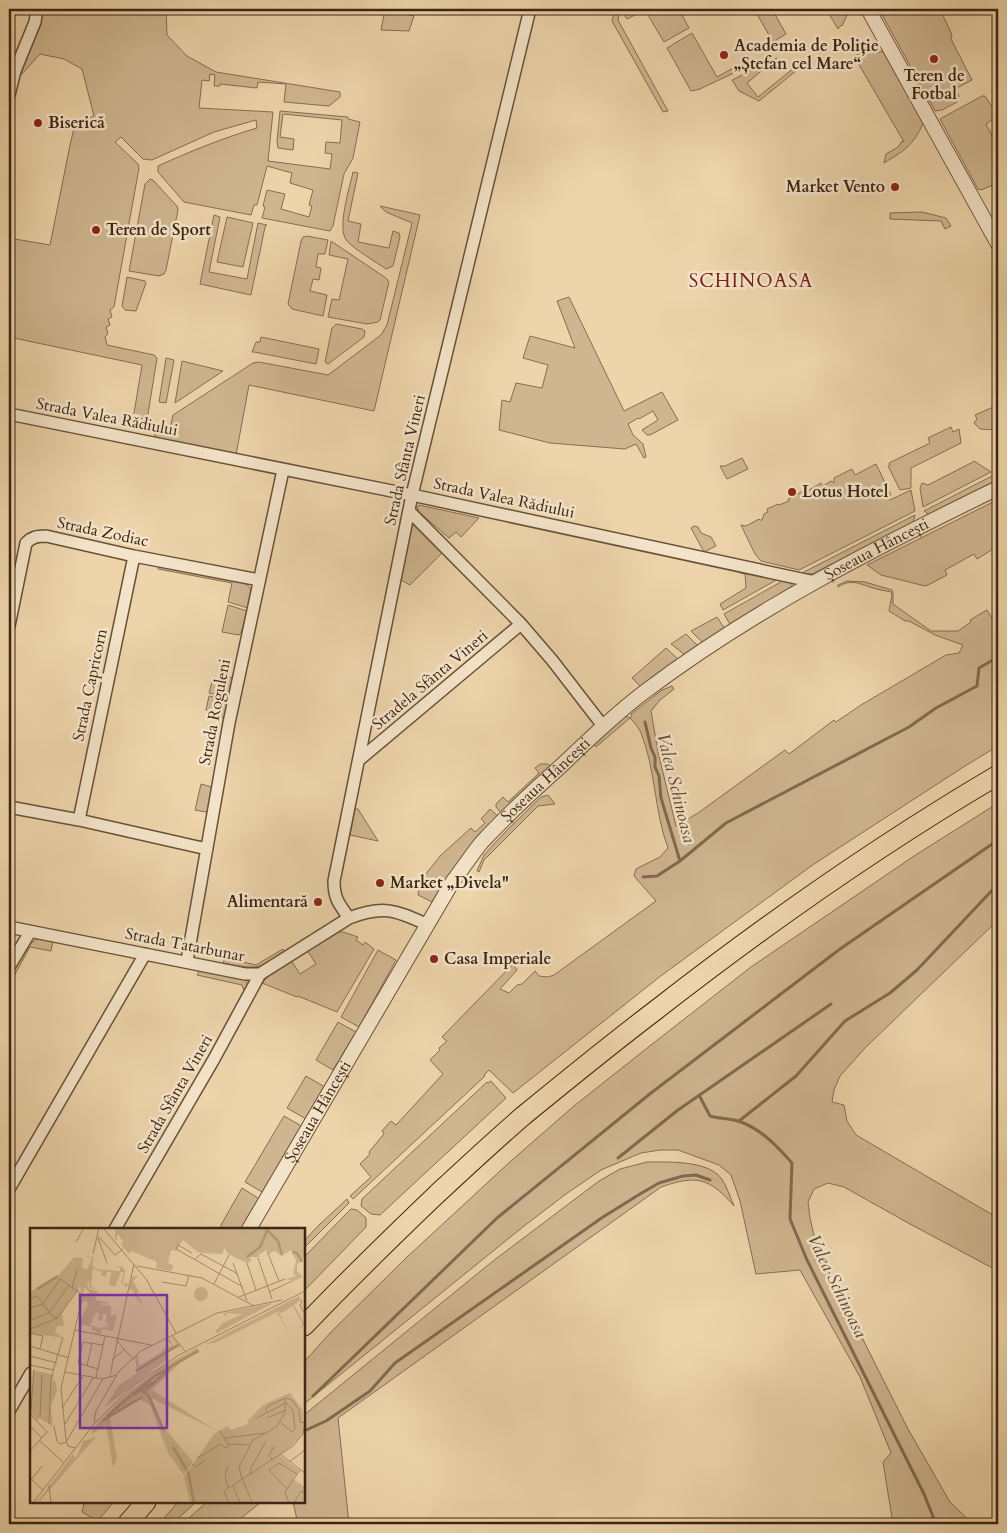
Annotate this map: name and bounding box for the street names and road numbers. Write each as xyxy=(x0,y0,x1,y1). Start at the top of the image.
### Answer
street label: Strada Valea Rădiului xyxy=(34,392,180,442)
street label: Strada Sfânta Vineri xyxy=(379,392,431,528)
street label: Strada Valea Rădiului xyxy=(431,472,577,524)
street label: Strada Zodiac xyxy=(55,512,151,552)
street label: Șoseaua Hâncești xyxy=(820,513,933,586)
street label: Stradela Sfânta Vineri xyxy=(367,625,493,735)
street label: Strada Capricorn xyxy=(67,627,113,743)
street label: Strada Roguleni xyxy=(194,656,236,767)
street label: Șoseaua Hâncești xyxy=(496,732,596,827)
street label: Strada Tatarbunar xyxy=(123,923,247,967)
street label: Strada Sfânta Vineri xyxy=(132,1030,218,1157)
street label: Șoseaua Hâncești xyxy=(279,1056,357,1167)

